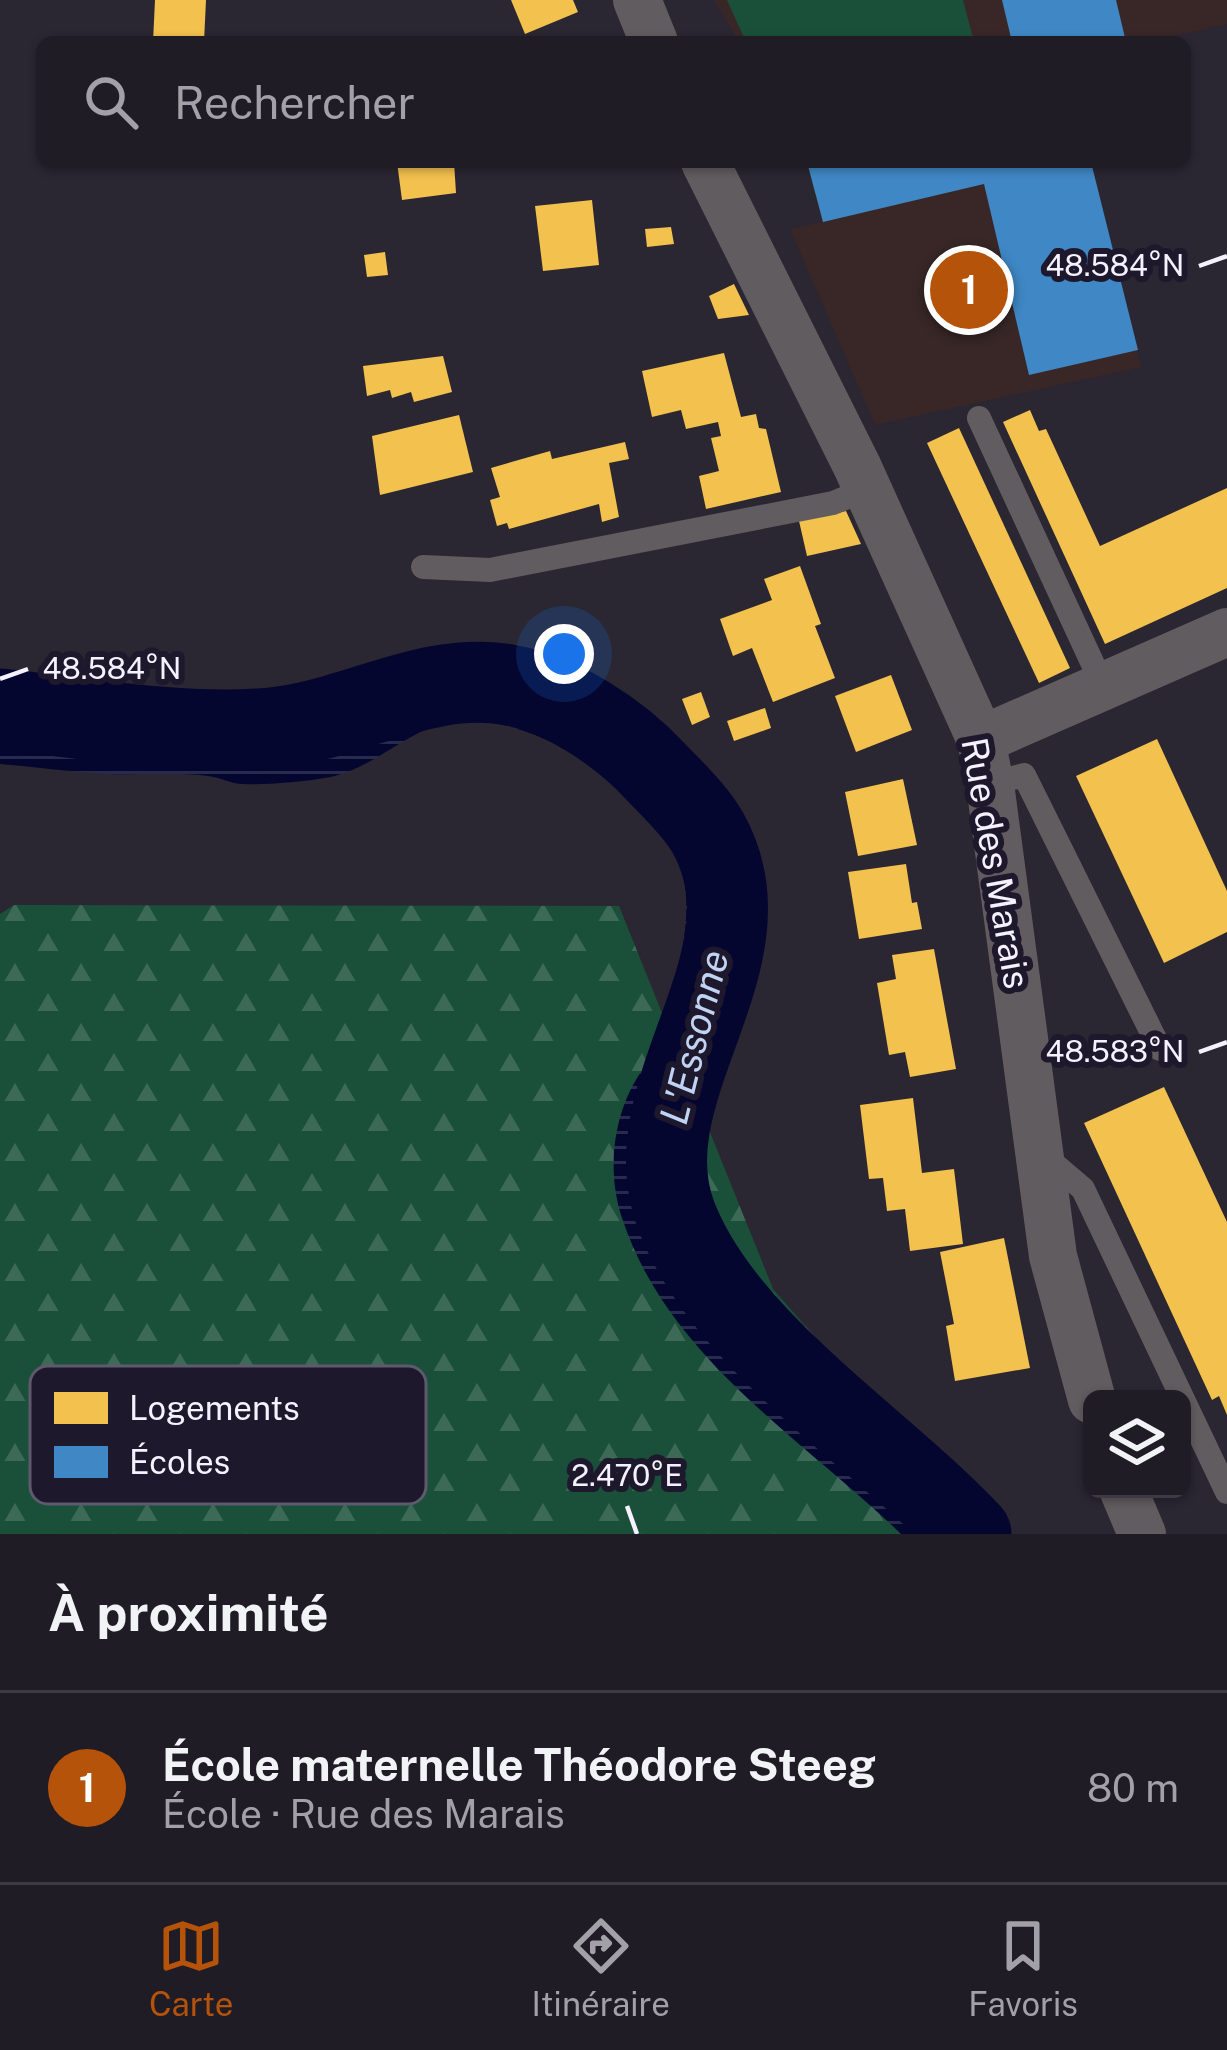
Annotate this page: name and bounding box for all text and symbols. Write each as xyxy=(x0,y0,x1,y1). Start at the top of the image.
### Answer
search box xyxy=(36,36,1191,168)
icon: search xyxy=(78,69,144,135)
text: Rechercher xyxy=(174,76,415,129)
pin: 1 xyxy=(930,245,1008,335)
text: 48.584°N xyxy=(1046,247,1185,283)
your location xyxy=(534,624,594,684)
text: 48.584°N xyxy=(43,650,182,686)
street label: Rue des Marais xyxy=(953,734,1039,992)
water label: L'Essonne xyxy=(650,945,738,1129)
text: 48.583°N xyxy=(1046,1033,1184,1069)
legend xyxy=(30,1366,426,1504)
text: Logements xyxy=(129,1389,300,1427)
map controls xyxy=(1083,1390,1191,1498)
button: layers xyxy=(1083,1390,1191,1498)
text: Écoles xyxy=(129,1442,230,1481)
text: 2.470°E xyxy=(571,1457,683,1493)
text: À proximité xyxy=(48,1583,329,1642)
text: École maternelle Théodore Steeg xyxy=(162,1738,876,1791)
text: 1 xyxy=(79,1765,95,1811)
text: 80 m xyxy=(1087,1765,1179,1811)
text: École · Rue des Marais xyxy=(162,1791,565,1837)
tab: Carte xyxy=(149,1913,233,2023)
tab: Itinéraire xyxy=(532,1913,670,2023)
tab: Favoris xyxy=(968,1913,1078,2023)

